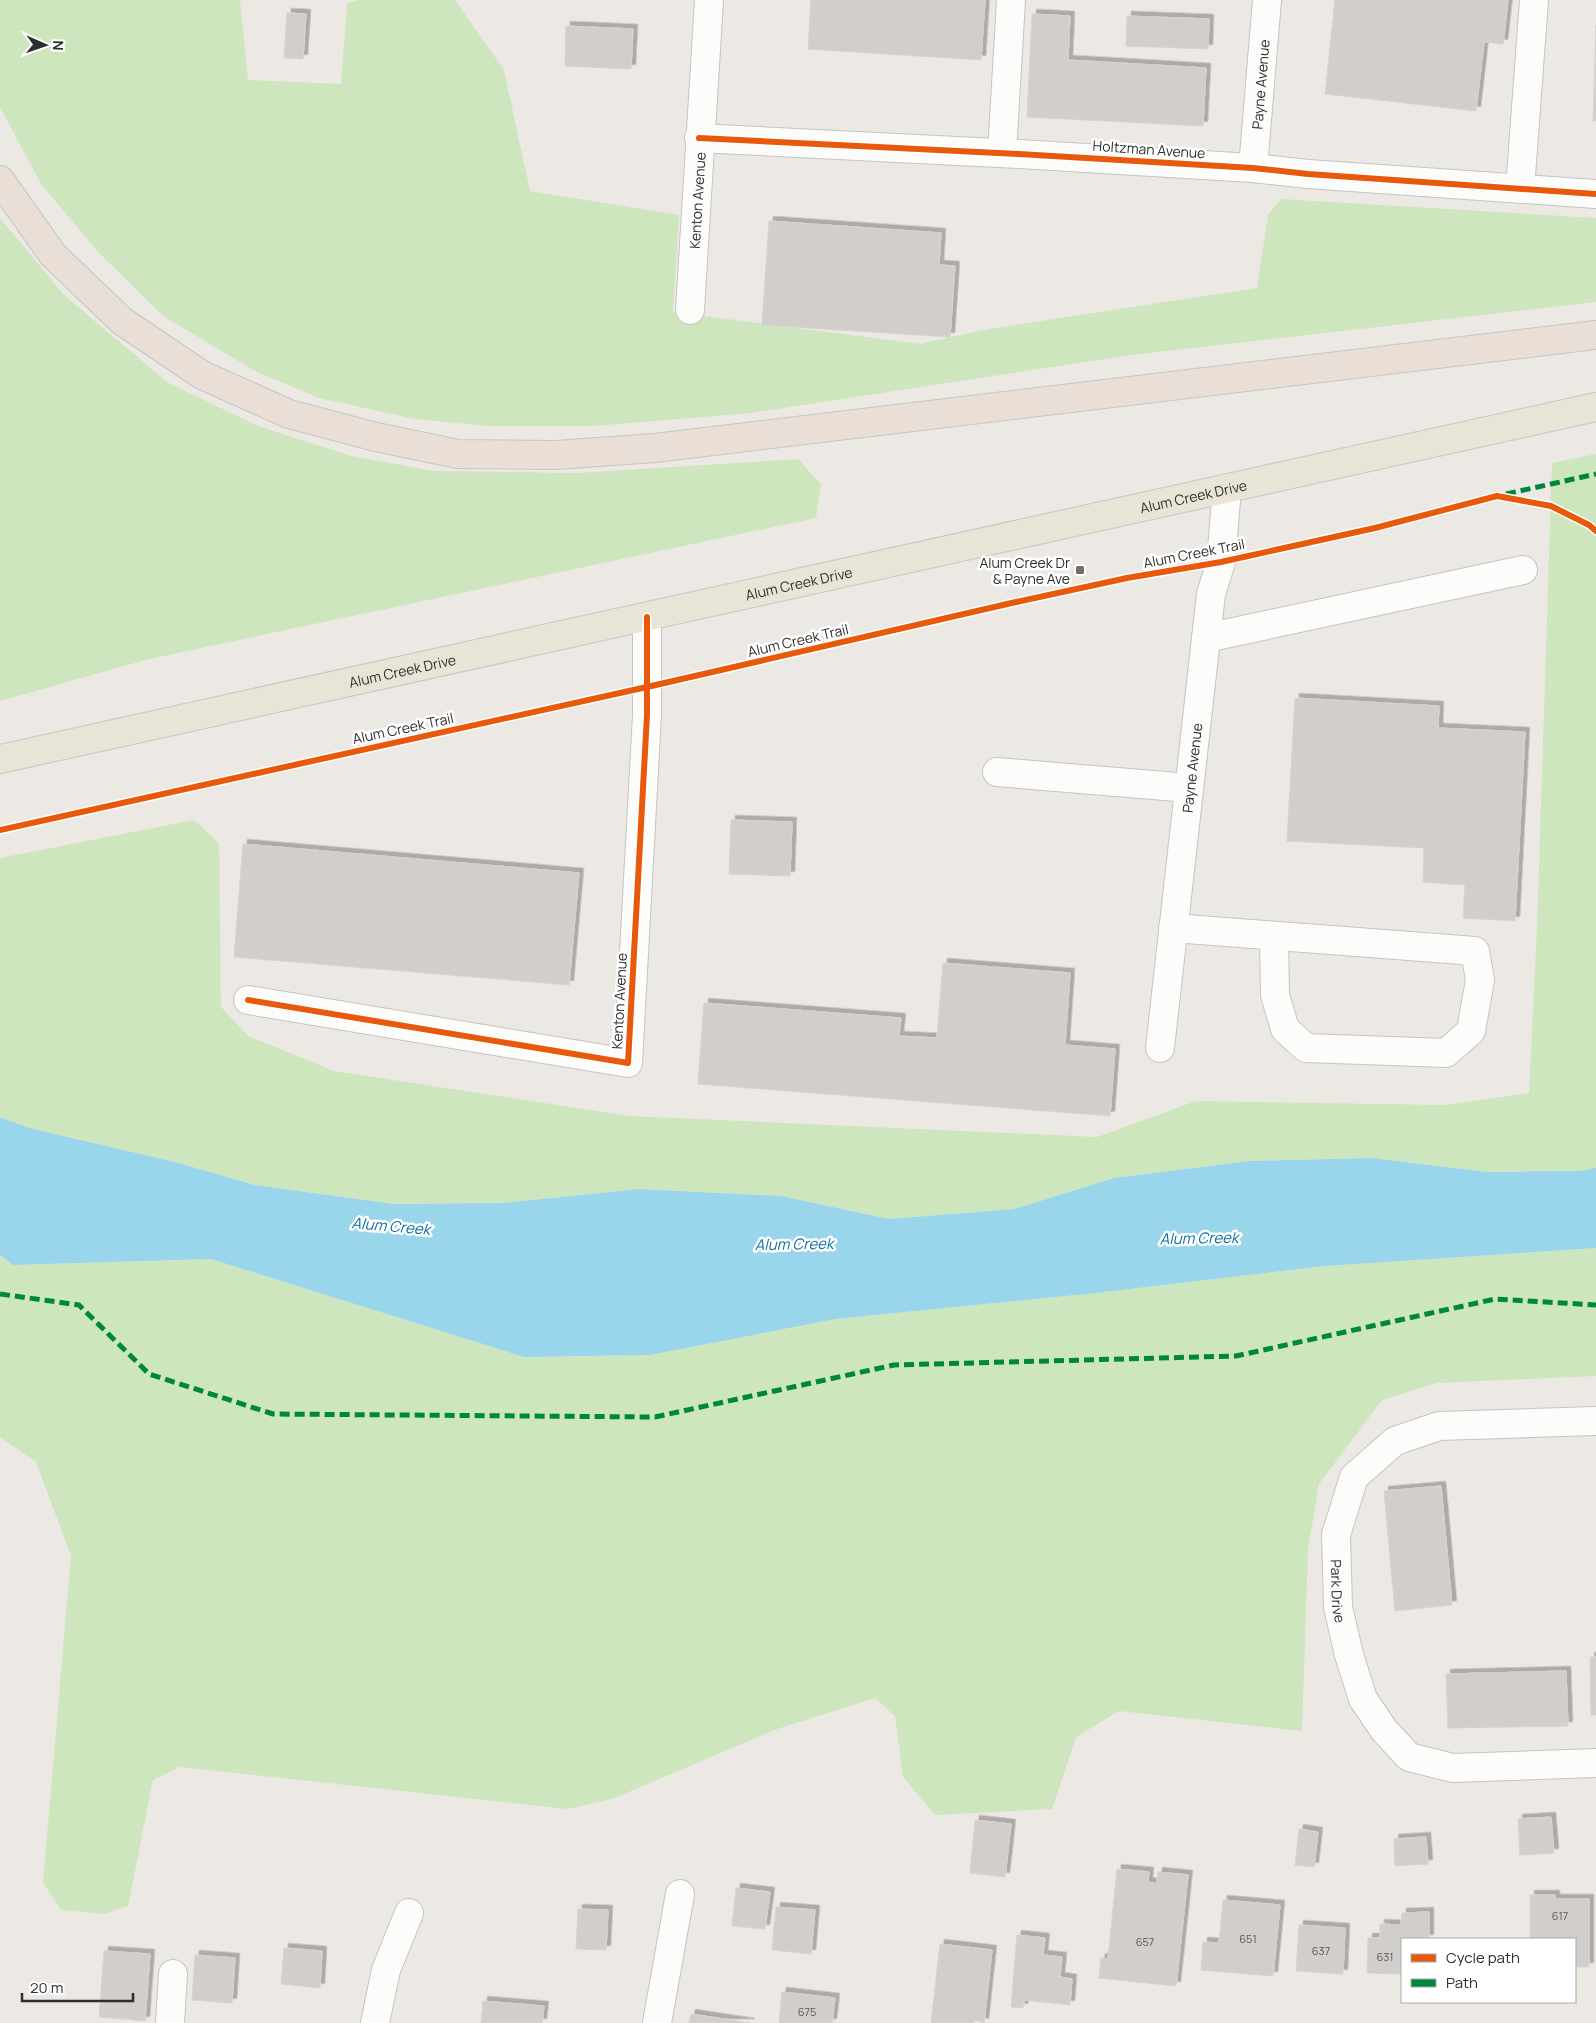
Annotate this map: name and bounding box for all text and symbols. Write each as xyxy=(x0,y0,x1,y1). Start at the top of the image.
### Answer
north arrow xyxy=(20,20,70,70)
street label: Payne Avenue xyxy=(1247,39,1273,130)
text: N xyxy=(49,40,68,51)
street label: Holtzman Avenue xyxy=(1092,136,1206,162)
street label: Kenton Avenue xyxy=(684,151,709,249)
street label: Alum Creek Drive xyxy=(1138,475,1249,517)
street label: Alum Creek Trail xyxy=(1142,534,1246,572)
place label: Alum Creek Dr & Payne Ave xyxy=(979,553,1070,588)
street label: Alum Creek Drive xyxy=(744,562,854,604)
marker: Alum Creek Dr & Payne Ave xyxy=(1074,564,1086,576)
street label: Alum Creek Trail xyxy=(746,619,850,661)
street label: Alum Creek Drive xyxy=(347,649,458,691)
street label: Alum Creek Trail xyxy=(351,708,455,748)
street label: Payne Avenue xyxy=(1177,722,1206,814)
street label: Kenton Avenue xyxy=(607,952,631,1050)
water label: Alum Creek xyxy=(351,1212,434,1240)
water label: Alum Creek xyxy=(1160,1227,1241,1249)
water label: Alum Creek xyxy=(755,1233,836,1255)
street label: Park Drive xyxy=(1327,1559,1351,1625)
house number: 617 xyxy=(1552,1908,1568,1923)
house number: 651 xyxy=(1239,1931,1257,1946)
house number: 657 xyxy=(1136,1934,1154,1949)
legend xyxy=(1401,1938,1576,2003)
house number: 637 xyxy=(1312,1943,1330,1958)
text: Cycle path xyxy=(1446,1947,1520,1968)
house number: 631 xyxy=(1376,1949,1394,1964)
scale bar xyxy=(22,1970,134,2002)
text: Path xyxy=(1446,1972,1478,1993)
text: 20 m xyxy=(30,1977,63,1998)
house number: 675 xyxy=(798,2004,816,2019)

